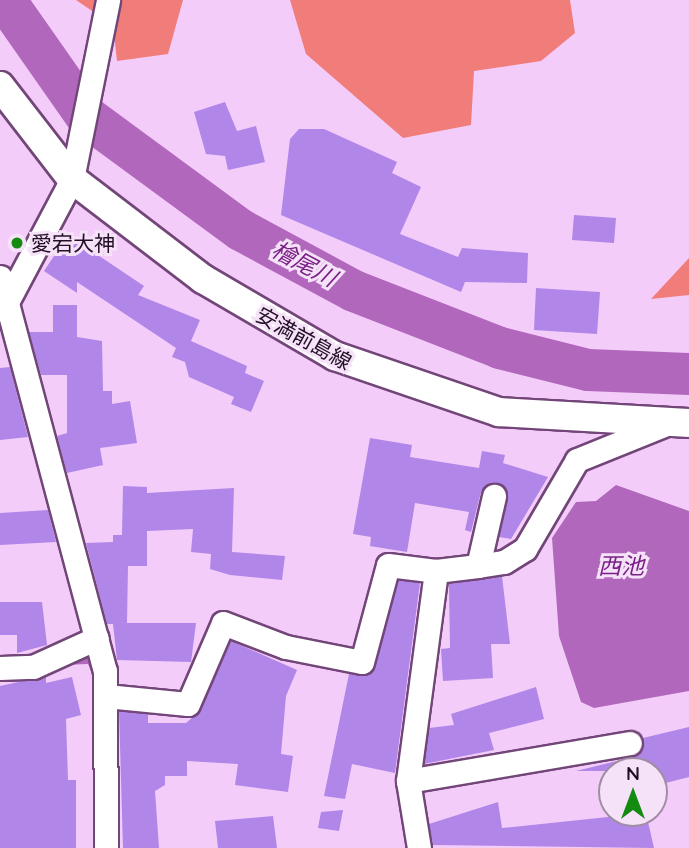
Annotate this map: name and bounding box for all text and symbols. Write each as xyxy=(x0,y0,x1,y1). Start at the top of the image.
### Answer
place label: 愛宕大神 xyxy=(31,230,115,256)
marker: 愛宕大神 xyxy=(9,235,25,251)
water label: 檜尾川 xyxy=(267,236,341,292)
street label: 安満前島線 xyxy=(252,302,356,374)
water label: 西池 xyxy=(598,552,644,580)
north arrow xyxy=(598,757,668,827)
text: N xyxy=(626,761,640,785)

